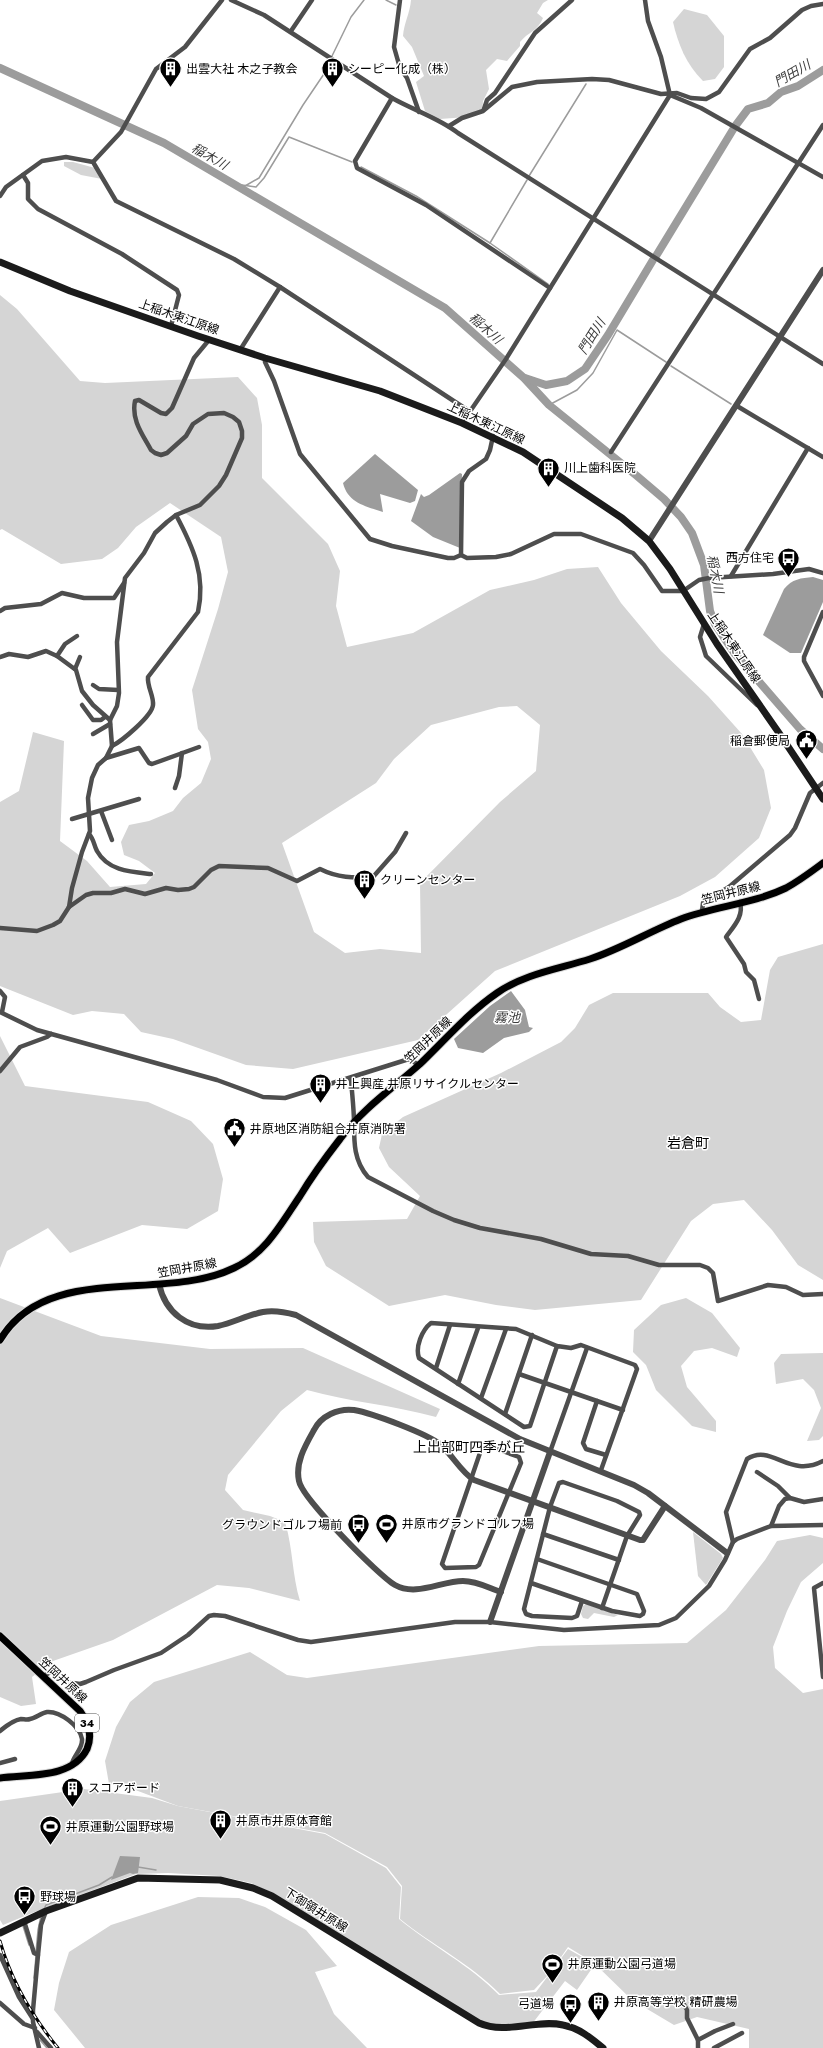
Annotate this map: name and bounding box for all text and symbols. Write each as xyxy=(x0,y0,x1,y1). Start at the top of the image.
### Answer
water label: 門田川 xyxy=(771,54,816,91)
building icon: 出雲大社 木之子教会 xyxy=(157,56,183,89)
building icon: シーピー化成（株） xyxy=(319,56,345,89)
place label: 出雲大社 木之子教会 xyxy=(186,60,298,78)
place label: シーピー化成（株） xyxy=(348,60,456,78)
water label: 稲木川 xyxy=(188,138,233,175)
street label: 上稲木東江原線 xyxy=(136,295,222,339)
water label: 稲木川 xyxy=(465,308,508,350)
water label: 門田川 xyxy=(573,313,611,358)
street label: 上稲木東江原線 xyxy=(444,397,528,449)
building icon: 川上歯科医院 xyxy=(536,455,562,488)
place label: 川上歯科医院 xyxy=(564,459,636,477)
bus stop icon: 西方住宅 xyxy=(776,545,802,578)
place label: 西方住宅 xyxy=(726,549,774,567)
water label: 稲木川 xyxy=(702,553,729,597)
street label: 上稲木東江原線 xyxy=(703,607,765,687)
public building icon: 稲倉郵便局 xyxy=(793,728,819,761)
place label: 稲倉郵便局 xyxy=(730,732,790,750)
building icon: クリーンセンター xyxy=(352,867,378,900)
place label: クリーンセンター xyxy=(380,871,475,889)
street label: 笠岡井原線 xyxy=(700,877,762,909)
water label: 霧池 xyxy=(494,1008,522,1027)
street label: 笠岡井原線 xyxy=(400,1013,456,1067)
building icon: 井上興産 井原リサイクルセンター xyxy=(307,1071,333,1104)
place label: 井上興産 井原リサイクルセンター xyxy=(336,1075,519,1093)
public building icon: 井原地区消防組合井原消防署 xyxy=(222,1116,248,1149)
place label: 井原地区消防組合井原消防署 xyxy=(250,1120,406,1138)
district label: 岩倉町 xyxy=(667,1133,709,1153)
street label: 笠岡井原線 xyxy=(156,1254,218,1282)
district label: 上出部町四季が丘 xyxy=(413,1437,525,1457)
sports icon: 井原市グランドゴルフ場 xyxy=(374,1511,400,1544)
bus stop icon: グラウンドゴルフ場前 xyxy=(345,1512,371,1545)
place label: 井原市グランドゴルフ場 xyxy=(402,1515,534,1533)
place label: グラウンドゴルフ場前 xyxy=(222,1516,342,1534)
street label: 笠岡井原線 xyxy=(35,1653,91,1707)
road number: 34 xyxy=(75,1714,99,1732)
building icon: スコアボード xyxy=(59,1775,85,1808)
place label: スコアボード xyxy=(88,1779,160,1797)
building icon: 井原市井原体育館 xyxy=(207,1808,233,1841)
place label: 井原市井原体育館 xyxy=(236,1812,332,1830)
sports icon: 井原運動公園野球場 xyxy=(37,1814,63,1847)
place label: 井原運動公園野球場 xyxy=(66,1818,174,1836)
street label: 下御領井原線 xyxy=(281,1883,351,1937)
bus stop icon: 野球場 xyxy=(11,1884,37,1917)
place label: 野球場 xyxy=(40,1888,76,1906)
sports icon: 井原運動公園弓道場 xyxy=(540,1951,566,1984)
place label: 井原運動公園弓道場 xyxy=(568,1955,676,1973)
building icon: 井原高等学校 精研農場 xyxy=(585,1989,611,2022)
bus stop icon: 弓道場 xyxy=(557,1991,583,2024)
place label: 井原高等学校 精研農場 xyxy=(614,1993,738,2011)
place label: 弓道場 xyxy=(518,1995,554,2013)

